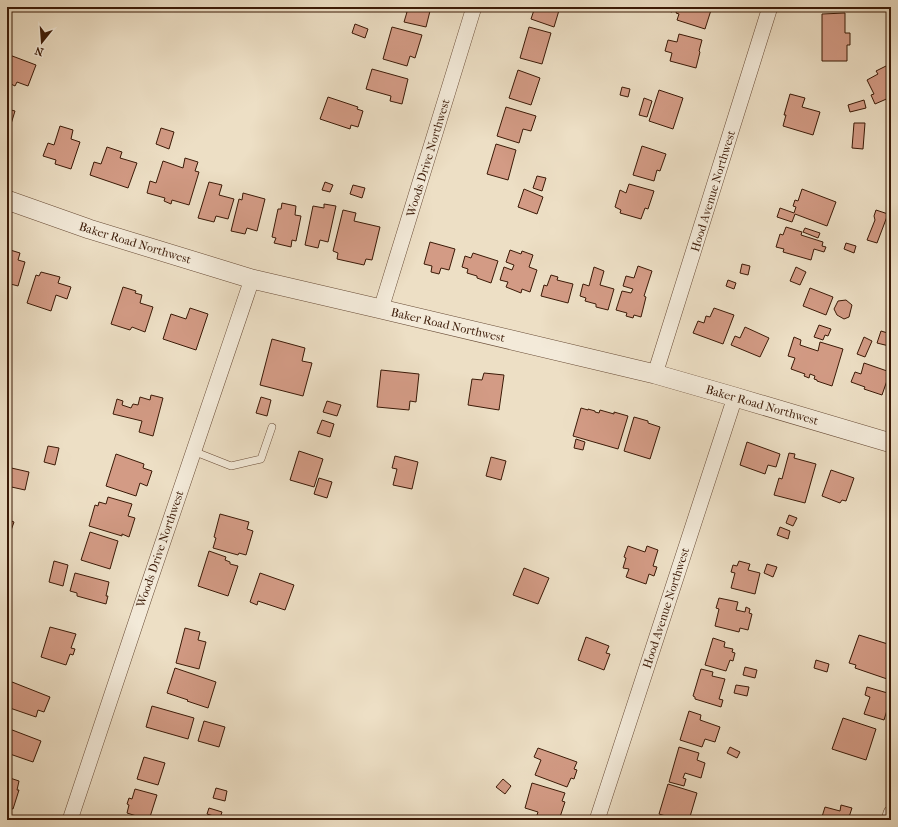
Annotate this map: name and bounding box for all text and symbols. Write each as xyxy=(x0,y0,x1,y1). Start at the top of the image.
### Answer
north arrow xyxy=(22,22,62,62)
text: N xyxy=(33,43,45,59)
street label: Woods Drive Northwest xyxy=(403,97,453,220)
street label: Hood Avenue Northwest xyxy=(688,128,738,253)
street label: Baker Road Northwest xyxy=(77,219,193,267)
street label: Baker Road Northwest xyxy=(390,305,507,345)
street label: Baker Road Northwest xyxy=(704,382,821,428)
street label: Woods Drive Northwest xyxy=(133,488,187,610)
street label: Hood Avenue Northwest xyxy=(640,545,692,670)

